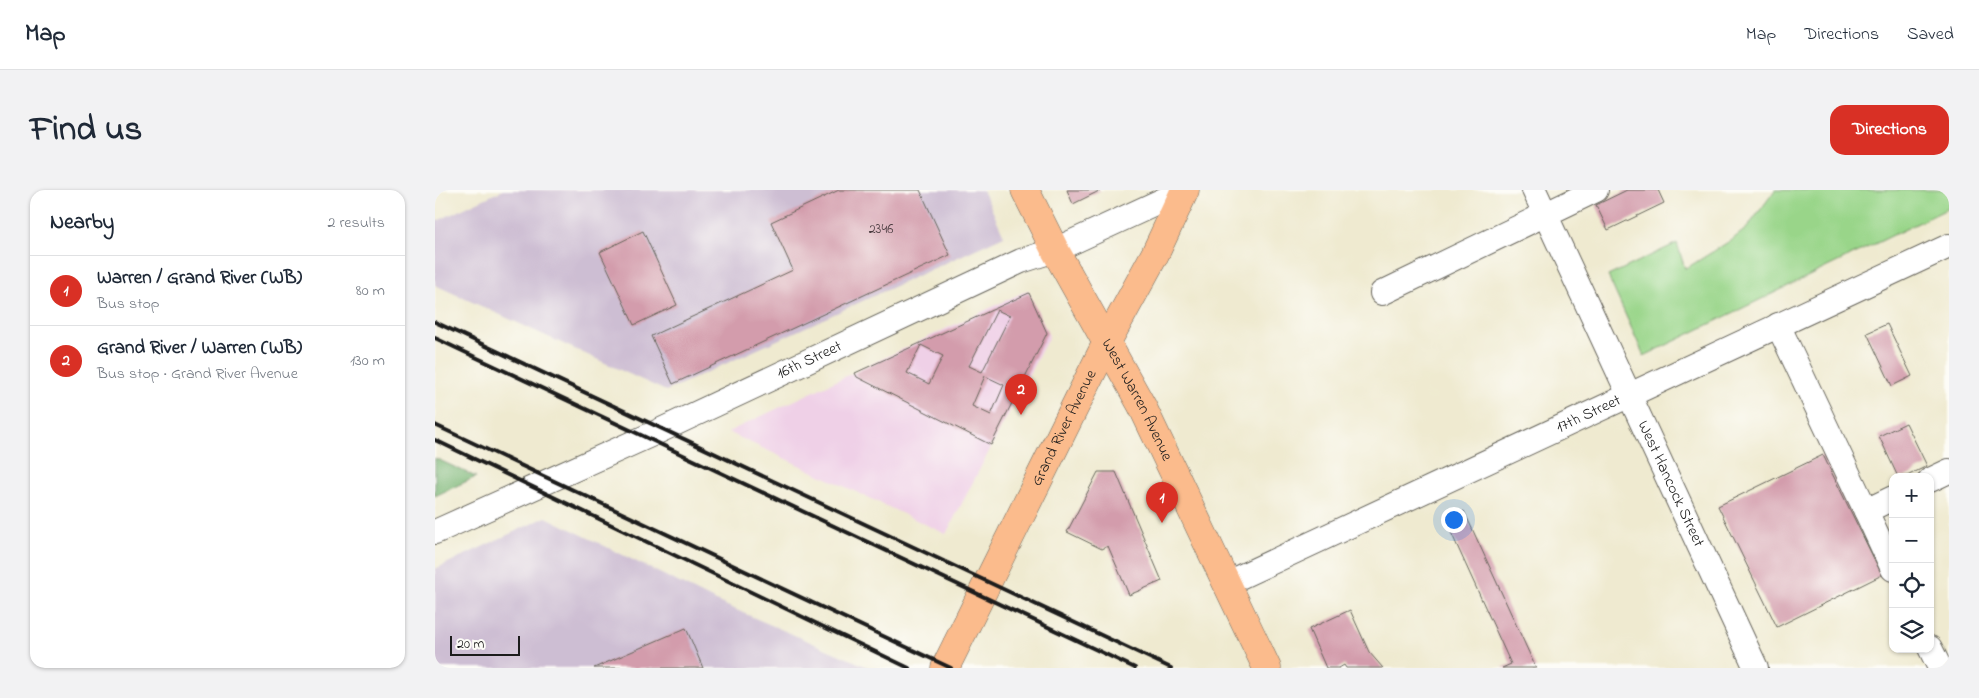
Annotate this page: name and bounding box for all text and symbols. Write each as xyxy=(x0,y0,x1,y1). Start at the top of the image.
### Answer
text: Map xyxy=(25,17,66,52)
text: Map xyxy=(1746,22,1776,48)
text: Directions xyxy=(1804,22,1879,48)
text: Saved xyxy=(1907,22,1954,48)
text: Find us xyxy=(30,105,142,156)
button: Directions xyxy=(1830,105,1949,155)
text: Nearby xyxy=(50,208,114,238)
text: 2 results xyxy=(327,211,385,235)
house number: 2346 xyxy=(869,219,893,240)
text: Warren / Grand River (WB) xyxy=(97,265,302,292)
text: 1 xyxy=(63,279,69,303)
text: 80 m xyxy=(356,279,385,303)
text: Bus stop xyxy=(97,292,160,316)
street label: 16th Street xyxy=(773,334,847,386)
street label: West Warren Avenue xyxy=(1095,334,1179,466)
text: Grand River / Warren (WB) xyxy=(97,335,302,362)
text: 2 xyxy=(62,349,70,373)
text: 130 m xyxy=(350,349,385,373)
text: Bus stop · Grand River Avenue xyxy=(97,362,298,386)
street label: Grand River Avenue xyxy=(1025,365,1104,490)
pin: 2 xyxy=(1005,374,1037,415)
street label: 17th Street xyxy=(1552,389,1625,440)
street label: West Hancock Street xyxy=(1631,417,1710,552)
map controls xyxy=(1889,473,1934,653)
button: + xyxy=(1889,473,1934,518)
pin: 1 xyxy=(1146,482,1178,523)
your location xyxy=(1441,507,1467,533)
button: − xyxy=(1889,518,1934,563)
button: locate xyxy=(1889,563,1934,608)
button: layers xyxy=(1889,608,1934,653)
scale bar xyxy=(450,633,520,656)
text: 20 m xyxy=(457,634,484,655)

